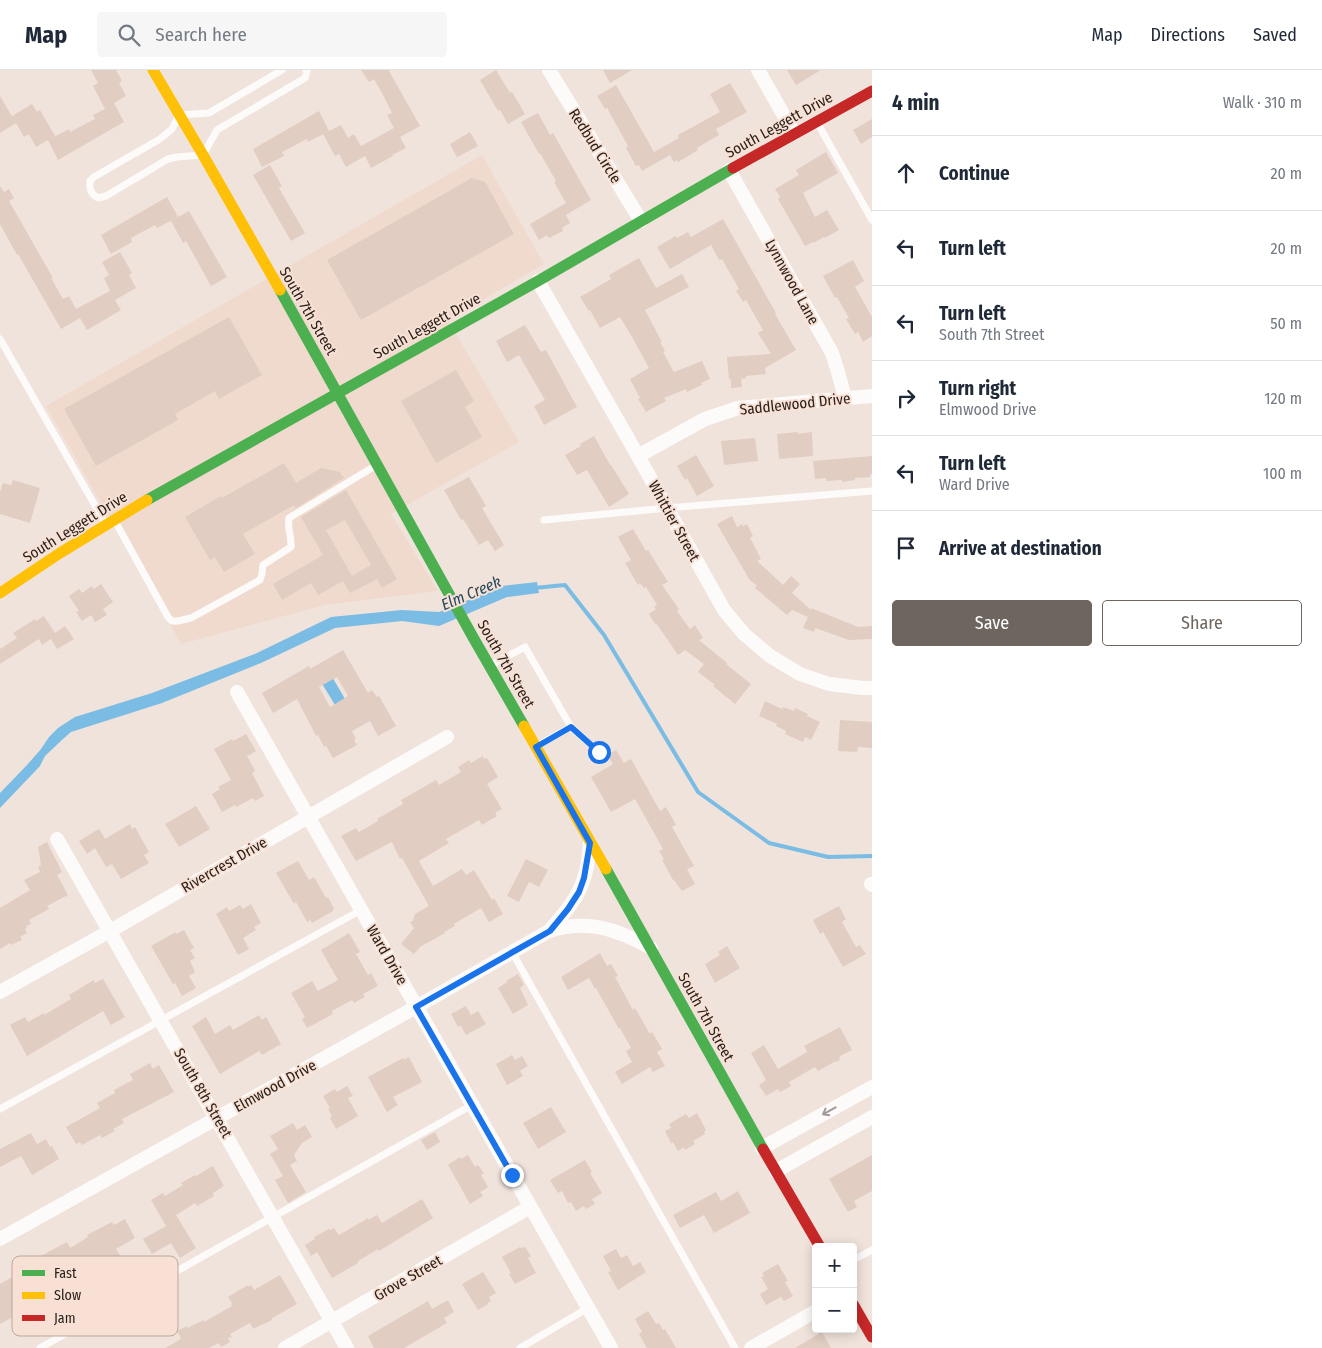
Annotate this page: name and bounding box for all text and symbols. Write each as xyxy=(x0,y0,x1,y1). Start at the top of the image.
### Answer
search box xyxy=(97,12,447,57)
text: Map xyxy=(25,21,67,49)
icon: search xyxy=(115,21,143,49)
text: Search here xyxy=(155,23,247,46)
text: Map xyxy=(1091,24,1123,46)
text: Directions xyxy=(1151,24,1225,46)
text: Saved xyxy=(1253,24,1297,46)
street label: South Leggett Drive xyxy=(722,88,836,162)
text: 4 min xyxy=(892,90,940,116)
text: Walk · 310 m xyxy=(1223,93,1302,112)
street label: Redbud Circle xyxy=(565,105,625,187)
icon: ahead xyxy=(892,159,920,187)
text: Continue xyxy=(939,162,1010,185)
text: 20 m xyxy=(1271,164,1302,183)
icon: left xyxy=(892,234,920,262)
street label: Lynnwood Lane xyxy=(761,236,823,328)
text: Turn left xyxy=(939,237,1006,260)
text: 20 m xyxy=(1271,239,1302,258)
street label: South 7th Street xyxy=(276,264,341,358)
street label: South Leggett Drive xyxy=(370,289,484,363)
text: Turn left xyxy=(939,302,1006,325)
icon: left xyxy=(892,309,920,337)
text: 50 m xyxy=(1270,314,1302,333)
text: South 7th Street xyxy=(939,325,1044,344)
text: Turn right xyxy=(939,377,1016,400)
icon: right xyxy=(892,384,920,412)
street label: Saddlewood Drive xyxy=(739,389,851,419)
text: 120 m xyxy=(1264,389,1302,408)
text: Elmwood Drive xyxy=(939,400,1036,419)
text: Turn left xyxy=(939,452,1006,475)
icon: left xyxy=(892,459,920,487)
text: 100 m xyxy=(1263,464,1302,483)
text: Ward Drive xyxy=(939,475,1010,494)
street label: Whittier Street xyxy=(644,477,704,565)
street label: South Leggett Drive xyxy=(20,488,130,566)
icon: arrive xyxy=(892,534,920,562)
text: Arrive at destination xyxy=(939,537,1102,560)
water label: Elm Creek xyxy=(438,572,504,614)
button: Save xyxy=(892,600,1092,646)
button: Share xyxy=(1102,600,1302,646)
street label: South 7th Street xyxy=(474,617,539,711)
route start xyxy=(588,741,611,764)
street label: Rivercrest Drive xyxy=(178,833,270,897)
street label: Ward Drive xyxy=(363,922,411,988)
street label: South 7th Street xyxy=(674,969,738,1065)
street label: South 8th Street xyxy=(170,1045,236,1141)
street label: Elmwood Drive xyxy=(231,1056,319,1116)
one-way arrow xyxy=(822,1106,837,1116)
route end xyxy=(501,1164,524,1187)
map controls xyxy=(812,1243,857,1333)
button: + xyxy=(812,1243,857,1288)
street label: Grove Street xyxy=(371,1251,445,1305)
legend xyxy=(12,1256,178,1336)
text: Fast xyxy=(54,1265,77,1282)
text: Slow xyxy=(54,1287,81,1304)
button: − xyxy=(812,1288,857,1333)
text: Jam xyxy=(54,1310,75,1327)

